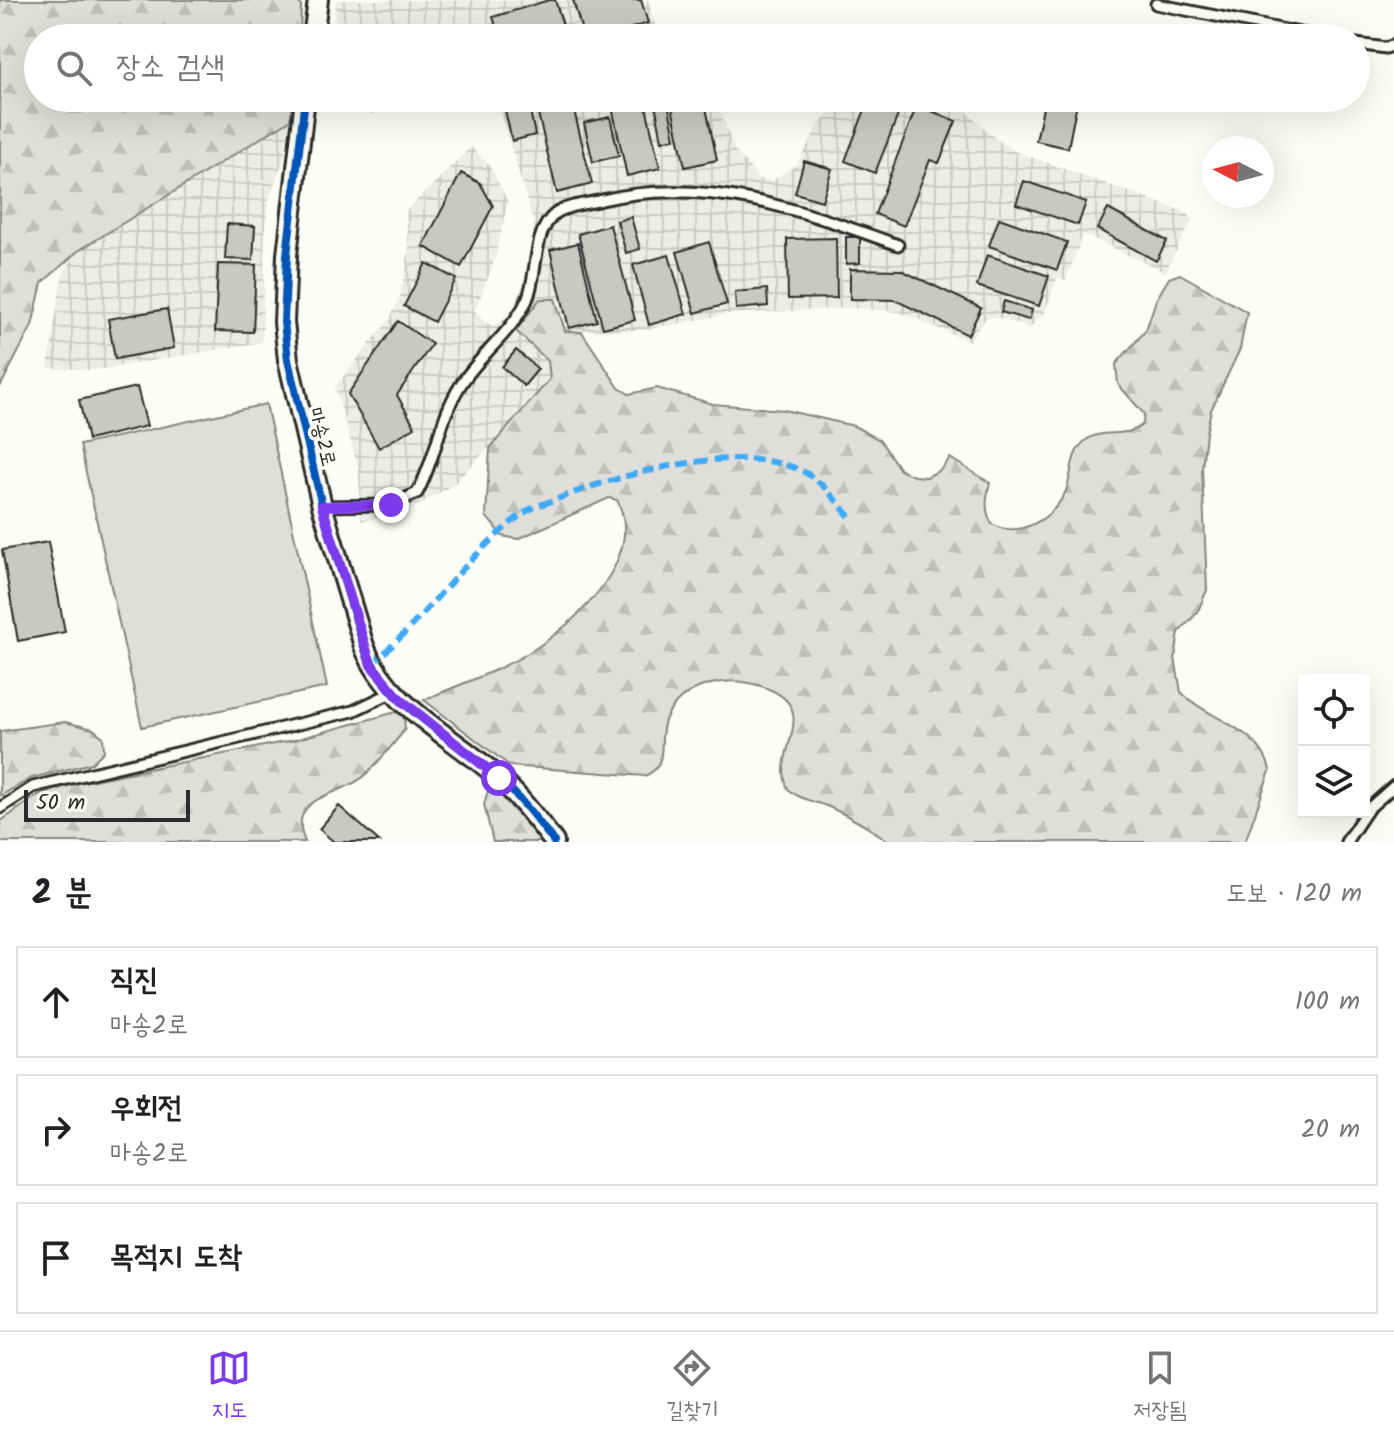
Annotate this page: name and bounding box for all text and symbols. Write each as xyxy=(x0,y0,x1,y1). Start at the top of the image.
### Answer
search box xyxy=(24,24,1370,112)
text: 장소 검색 xyxy=(116,44,225,92)
icon: search xyxy=(52,46,96,90)
north arrow xyxy=(1202,136,1274,208)
street label: 마송2로 xyxy=(298,404,344,470)
route end xyxy=(373,487,409,523)
map controls xyxy=(1298,674,1370,818)
button: locate xyxy=(1298,674,1370,746)
button: layers xyxy=(1298,746,1370,818)
route start xyxy=(481,760,517,796)
scale bar xyxy=(24,786,190,822)
text: 50 m xyxy=(36,786,85,821)
text: 2 분 xyxy=(32,867,92,921)
text: 도보 · 120 m xyxy=(1226,873,1362,915)
text: 직진 xyxy=(110,957,158,1005)
icon: ahead xyxy=(34,980,78,1024)
text: 100 m xyxy=(1295,981,1360,1023)
text: 마송2로 xyxy=(110,1005,188,1047)
text: 우회전 xyxy=(110,1085,182,1133)
icon: right xyxy=(34,1108,78,1152)
text: 20 m xyxy=(1301,1109,1360,1151)
text: 마송2로 xyxy=(110,1133,188,1175)
text: 목적지 도착 xyxy=(110,1234,242,1282)
icon: arrive xyxy=(34,1236,78,1280)
tab: 지도 xyxy=(207,1346,251,1429)
tab: 길찾기 xyxy=(666,1346,719,1429)
tab: 저장됨 xyxy=(1134,1346,1187,1429)

